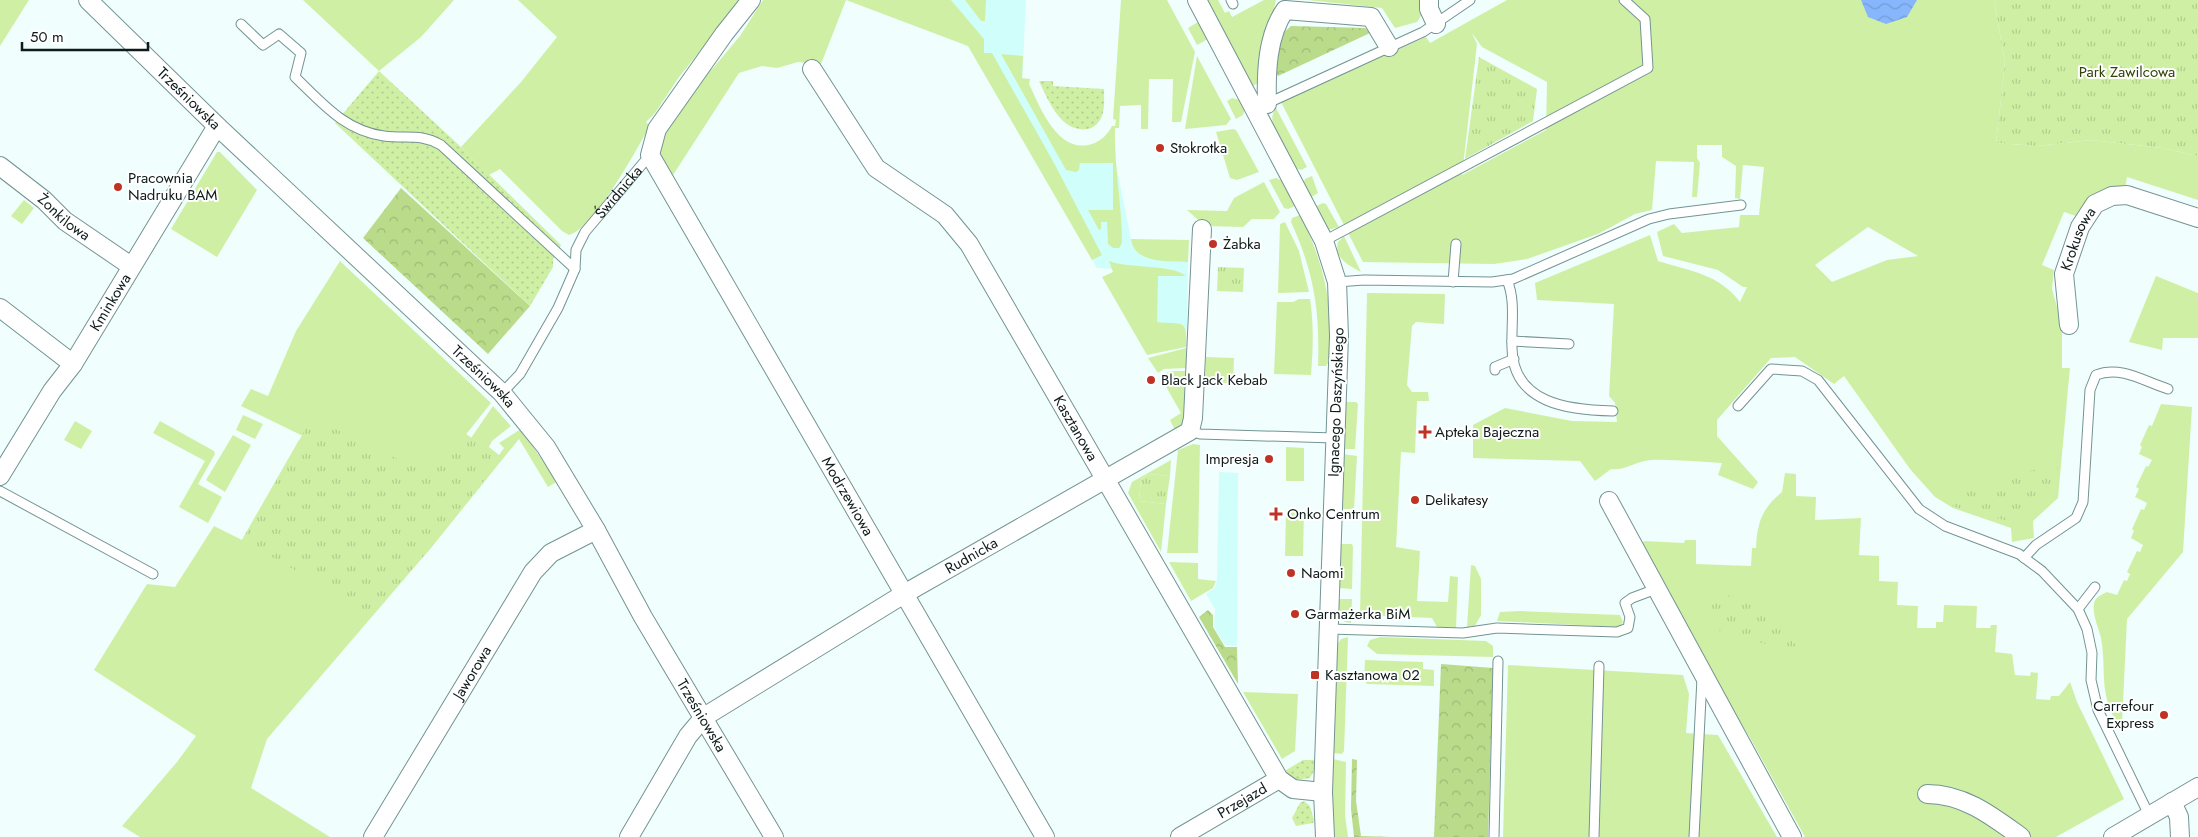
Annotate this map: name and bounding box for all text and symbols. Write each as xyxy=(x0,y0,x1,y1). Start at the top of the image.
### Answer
scale bar xyxy=(22,20,149,52)
text: 50 m xyxy=(30,26,64,48)
park label: Park Zawilcowa xyxy=(2079,61,2175,83)
street label: Trześniowska xyxy=(152,62,226,135)
place label: Stokrotka xyxy=(1170,137,1227,159)
marker: Stokrotka xyxy=(1154,142,1166,154)
street label: Świdnicka xyxy=(590,161,647,224)
place label: Pracownia Nadruku BAM xyxy=(128,167,217,206)
marker: Pracownia Nadruku BAM xyxy=(112,181,124,193)
street label: Żonkilowa xyxy=(33,188,95,246)
street label: Krokusowa xyxy=(2055,203,2101,274)
place label: Żabka xyxy=(1223,233,1261,255)
marker: Żabka xyxy=(1207,238,1219,250)
street label: Kminkowa xyxy=(84,269,136,335)
street label: Ignacego Daszyńskiego xyxy=(1322,327,1350,477)
street label: Trześniowska xyxy=(447,340,521,412)
place label: Black Jack Kebab xyxy=(1161,369,1268,391)
marker: Black Jack Kebab xyxy=(1145,374,1157,386)
street label: Kasztanowa xyxy=(1048,391,1104,465)
place label: Apteka Bajeczna xyxy=(1435,421,1539,443)
marker: Apteka Bajeczna xyxy=(1419,426,1431,438)
place label: Impresja xyxy=(1205,448,1259,470)
street label: Modrzewiowa xyxy=(816,453,879,540)
marker: Impresja xyxy=(1263,453,1275,465)
place label: Delikatesy xyxy=(1425,489,1488,511)
marker: Delikatesy xyxy=(1409,494,1421,506)
place label: Onko Centrum xyxy=(1287,503,1380,525)
marker: Onko Centrum xyxy=(1269,507,1283,521)
street label: Rudnicka xyxy=(941,532,1002,580)
place label: Naomi xyxy=(1301,562,1344,584)
marker: Naomi xyxy=(1285,567,1297,579)
place label: Garmażerka BiM xyxy=(1305,603,1410,625)
marker: Garmażerka BiM xyxy=(1289,608,1301,620)
street label: Jaworowa xyxy=(446,642,497,705)
place label: Kasztanowa 02 xyxy=(1325,664,1420,686)
marker: Kasztanowa 02 xyxy=(1309,669,1321,681)
street label: Trześniowska xyxy=(671,675,732,756)
place label: Carrefour Express xyxy=(2093,695,2155,734)
marker: Carrefour Express xyxy=(2158,709,2170,721)
street label: Przejazd xyxy=(1213,777,1271,824)

